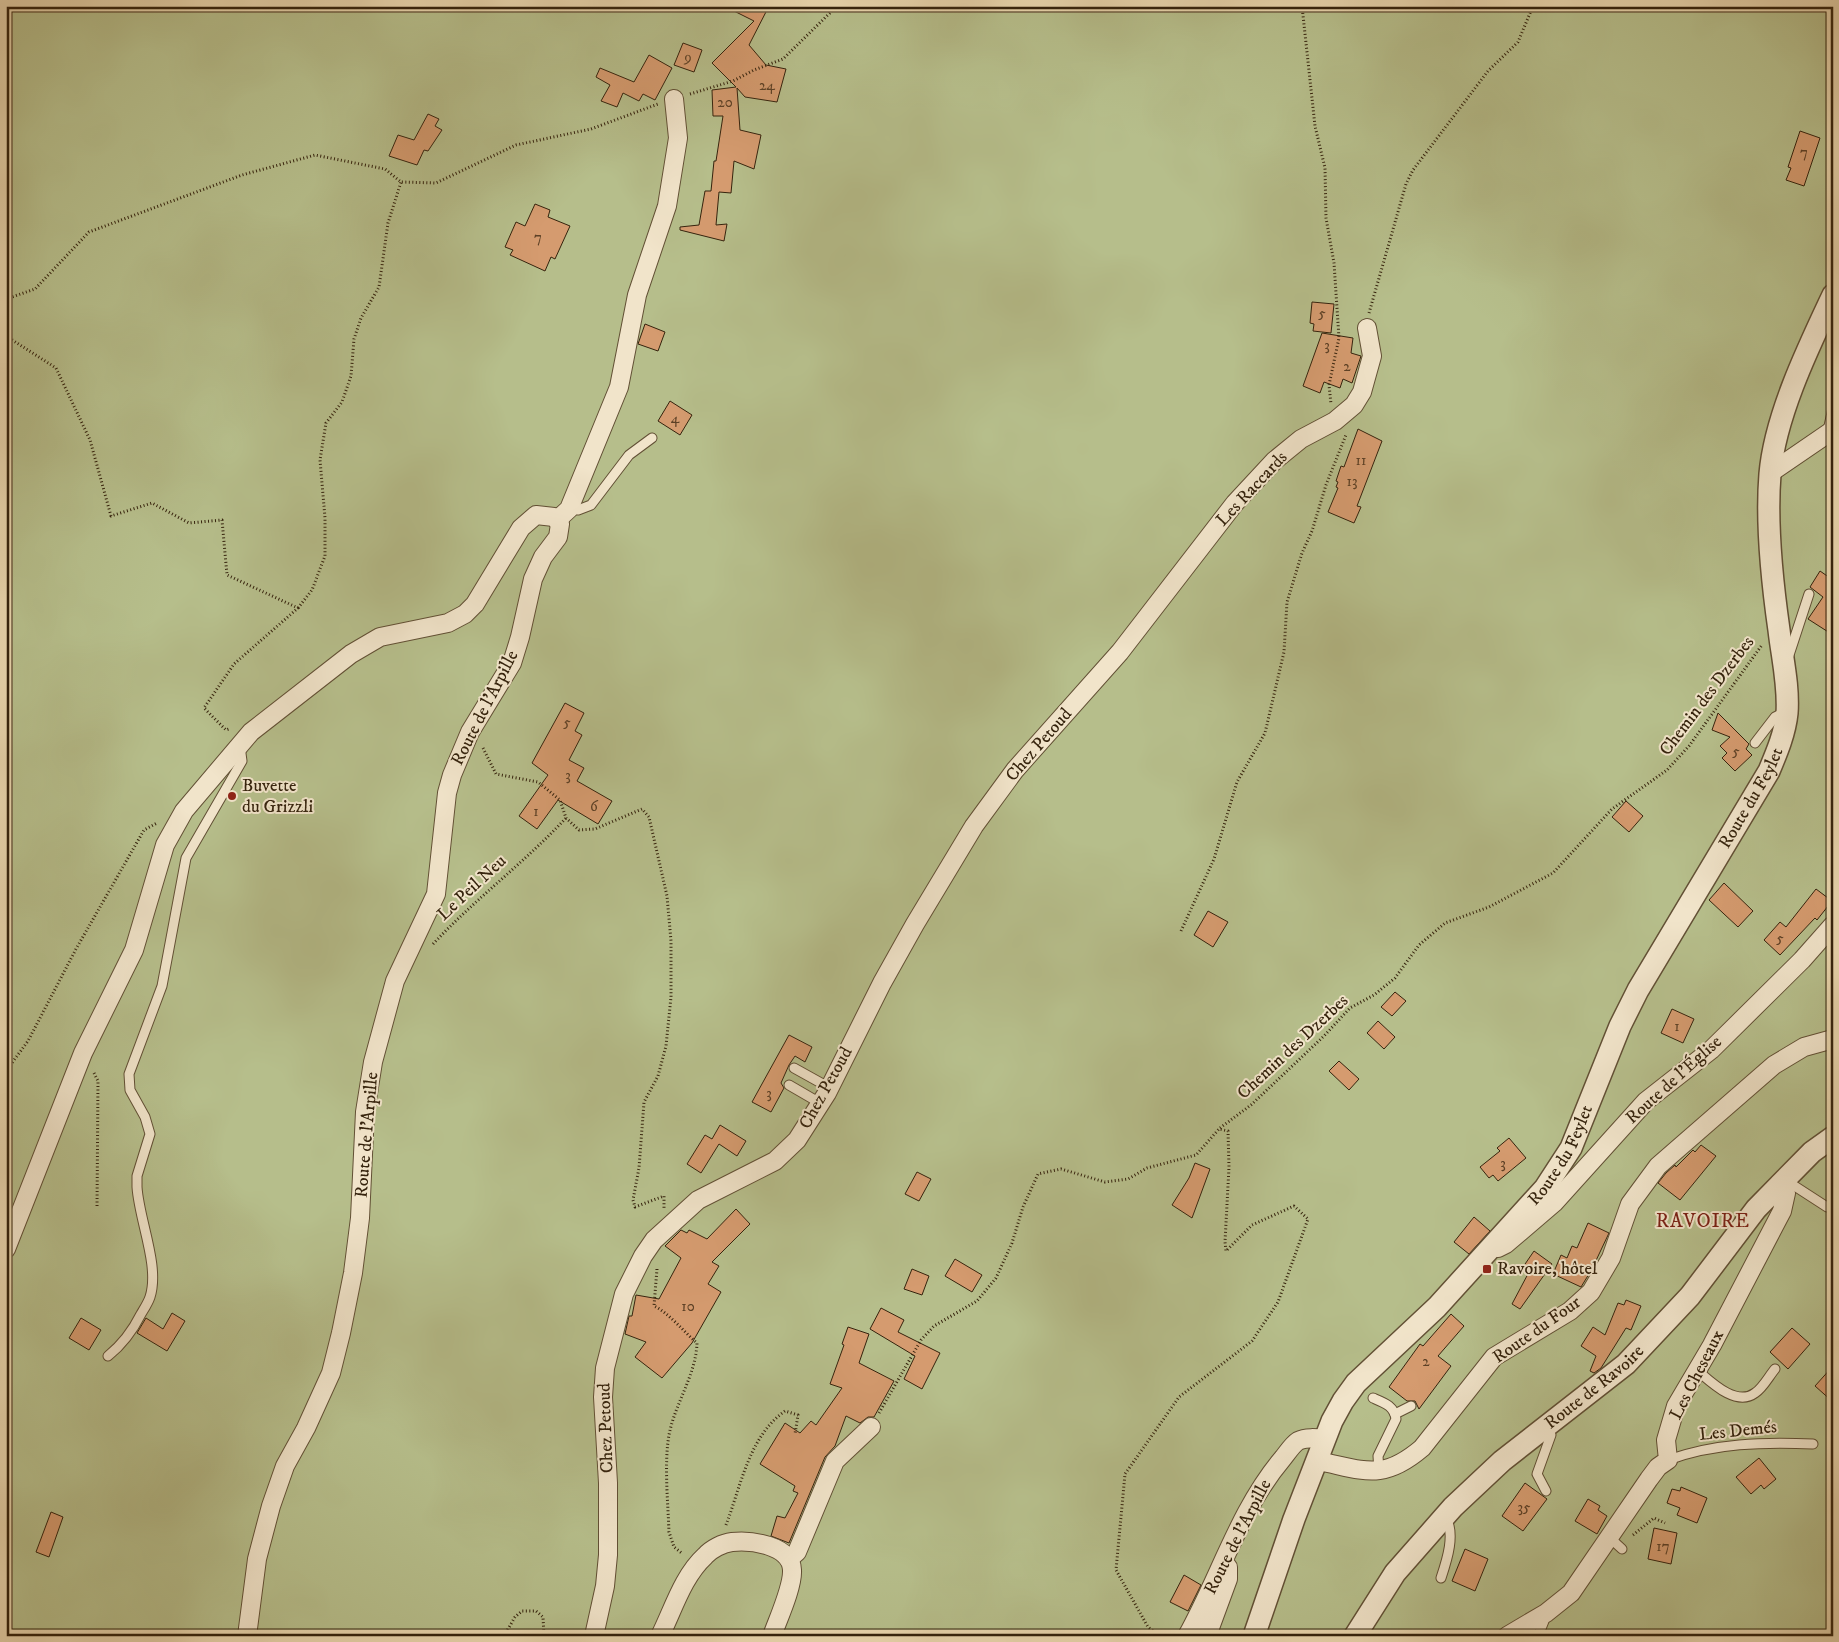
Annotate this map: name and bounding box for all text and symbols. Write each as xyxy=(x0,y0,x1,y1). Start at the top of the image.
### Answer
house number: 9 xyxy=(683,48,692,67)
house number: 24 xyxy=(759,76,775,95)
house number: 20 xyxy=(717,93,733,112)
house number: 7 xyxy=(1800,143,1808,162)
house number: 7 xyxy=(534,228,542,247)
house number: 5 xyxy=(1318,304,1326,323)
house number: 3 xyxy=(1324,336,1330,355)
house number: 2 xyxy=(1343,357,1351,376)
house number: 4 xyxy=(671,409,680,428)
street label: Les Raccards xyxy=(1212,447,1292,531)
house number: 11 xyxy=(1355,451,1367,470)
house number: 13 xyxy=(1346,472,1358,491)
street label: Chemin des Dzerbes xyxy=(1655,632,1759,760)
street label: Route de l'Arpille xyxy=(447,647,523,769)
street label: Chez Petoud xyxy=(1001,704,1077,786)
house number: 5 xyxy=(563,713,571,732)
house number: 5 xyxy=(1732,742,1740,761)
street label: Route du Feylet xyxy=(1714,744,1788,853)
house number: 3 xyxy=(565,766,571,785)
place label: Buvette du Grizzli xyxy=(242,775,313,818)
marker: Buvette du Grizzli xyxy=(226,790,238,802)
house number: 6 xyxy=(590,797,599,816)
house number: 1 xyxy=(533,802,539,821)
street label: Le Peil Neu xyxy=(433,850,511,926)
house number: 5 xyxy=(1776,929,1784,948)
street label: Chemin des Dzerbes xyxy=(1233,990,1353,1104)
house number: 1 xyxy=(1674,1017,1680,1036)
street label: Route de l'Église xyxy=(1621,1031,1727,1129)
street label: Chez Petoud xyxy=(794,1043,858,1133)
street label: Route de l'Arpille xyxy=(351,1071,383,1199)
house number: 3 xyxy=(766,1084,772,1103)
street label: Route du Feylet xyxy=(1523,1102,1598,1210)
house number: 3 xyxy=(1500,1154,1506,1173)
district label: RAVOIRE xyxy=(1656,1209,1750,1234)
place label: Ravoire, hôtel xyxy=(1497,1258,1598,1280)
marker: Ravoire, hôtel xyxy=(1481,1263,1493,1275)
street label: Route du Four xyxy=(1489,1291,1586,1368)
house number: 10 xyxy=(681,1297,695,1316)
street label: Les Cheseaux xyxy=(1665,1326,1729,1424)
street label: Route de Ravoire xyxy=(1540,1341,1649,1434)
house number: 2 xyxy=(1422,1352,1430,1371)
street label: Chez Petoud xyxy=(593,1382,619,1474)
street label: Les Demés xyxy=(1698,1416,1778,1446)
street label: Route de l'Arpille xyxy=(1200,1476,1276,1598)
house number: 35 xyxy=(1517,1498,1531,1517)
house number: 17 xyxy=(1656,1537,1670,1556)

